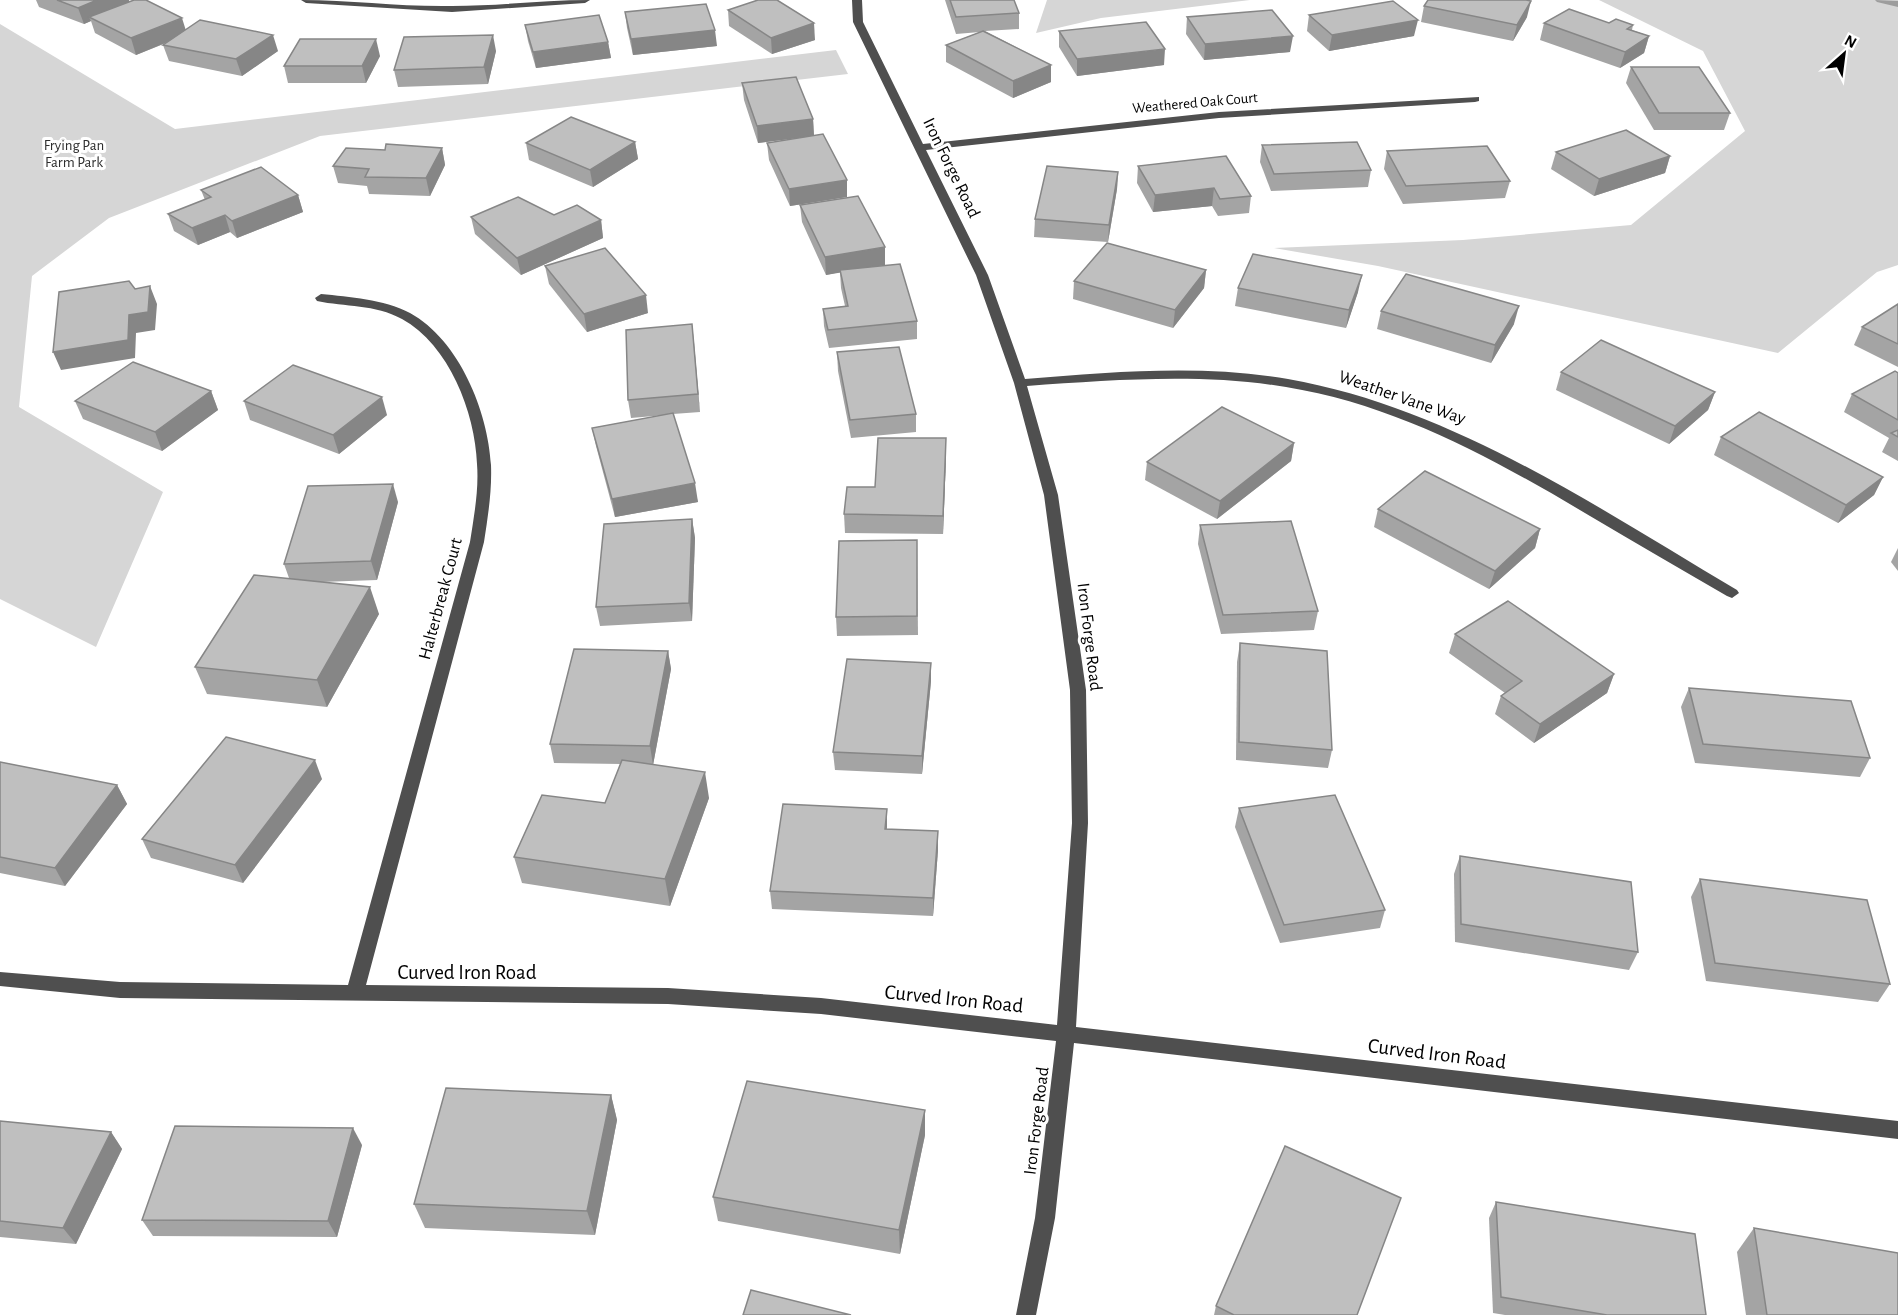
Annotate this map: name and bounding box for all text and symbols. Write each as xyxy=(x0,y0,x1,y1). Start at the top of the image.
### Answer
north arrow xyxy=(1814,24,1874,84)
text: N xyxy=(1842,32,1859,51)
street label: Weathered Oak Court xyxy=(1132,90,1259,116)
street label: Iron Forge Road xyxy=(919,115,983,221)
park label: Frying Pan Farm Park xyxy=(44,138,104,170)
street label: Weather Vane Way xyxy=(1336,368,1468,428)
street label: Halterbreak Court xyxy=(416,536,466,662)
street label: Iron Forge Road xyxy=(1073,582,1105,692)
street label: Curved Iron Road xyxy=(397,962,537,983)
street label: Curved Iron Road xyxy=(884,981,1024,1017)
street label: Curved Iron Road xyxy=(1367,1035,1507,1073)
street label: Iron Forge Road xyxy=(1021,1066,1053,1176)

